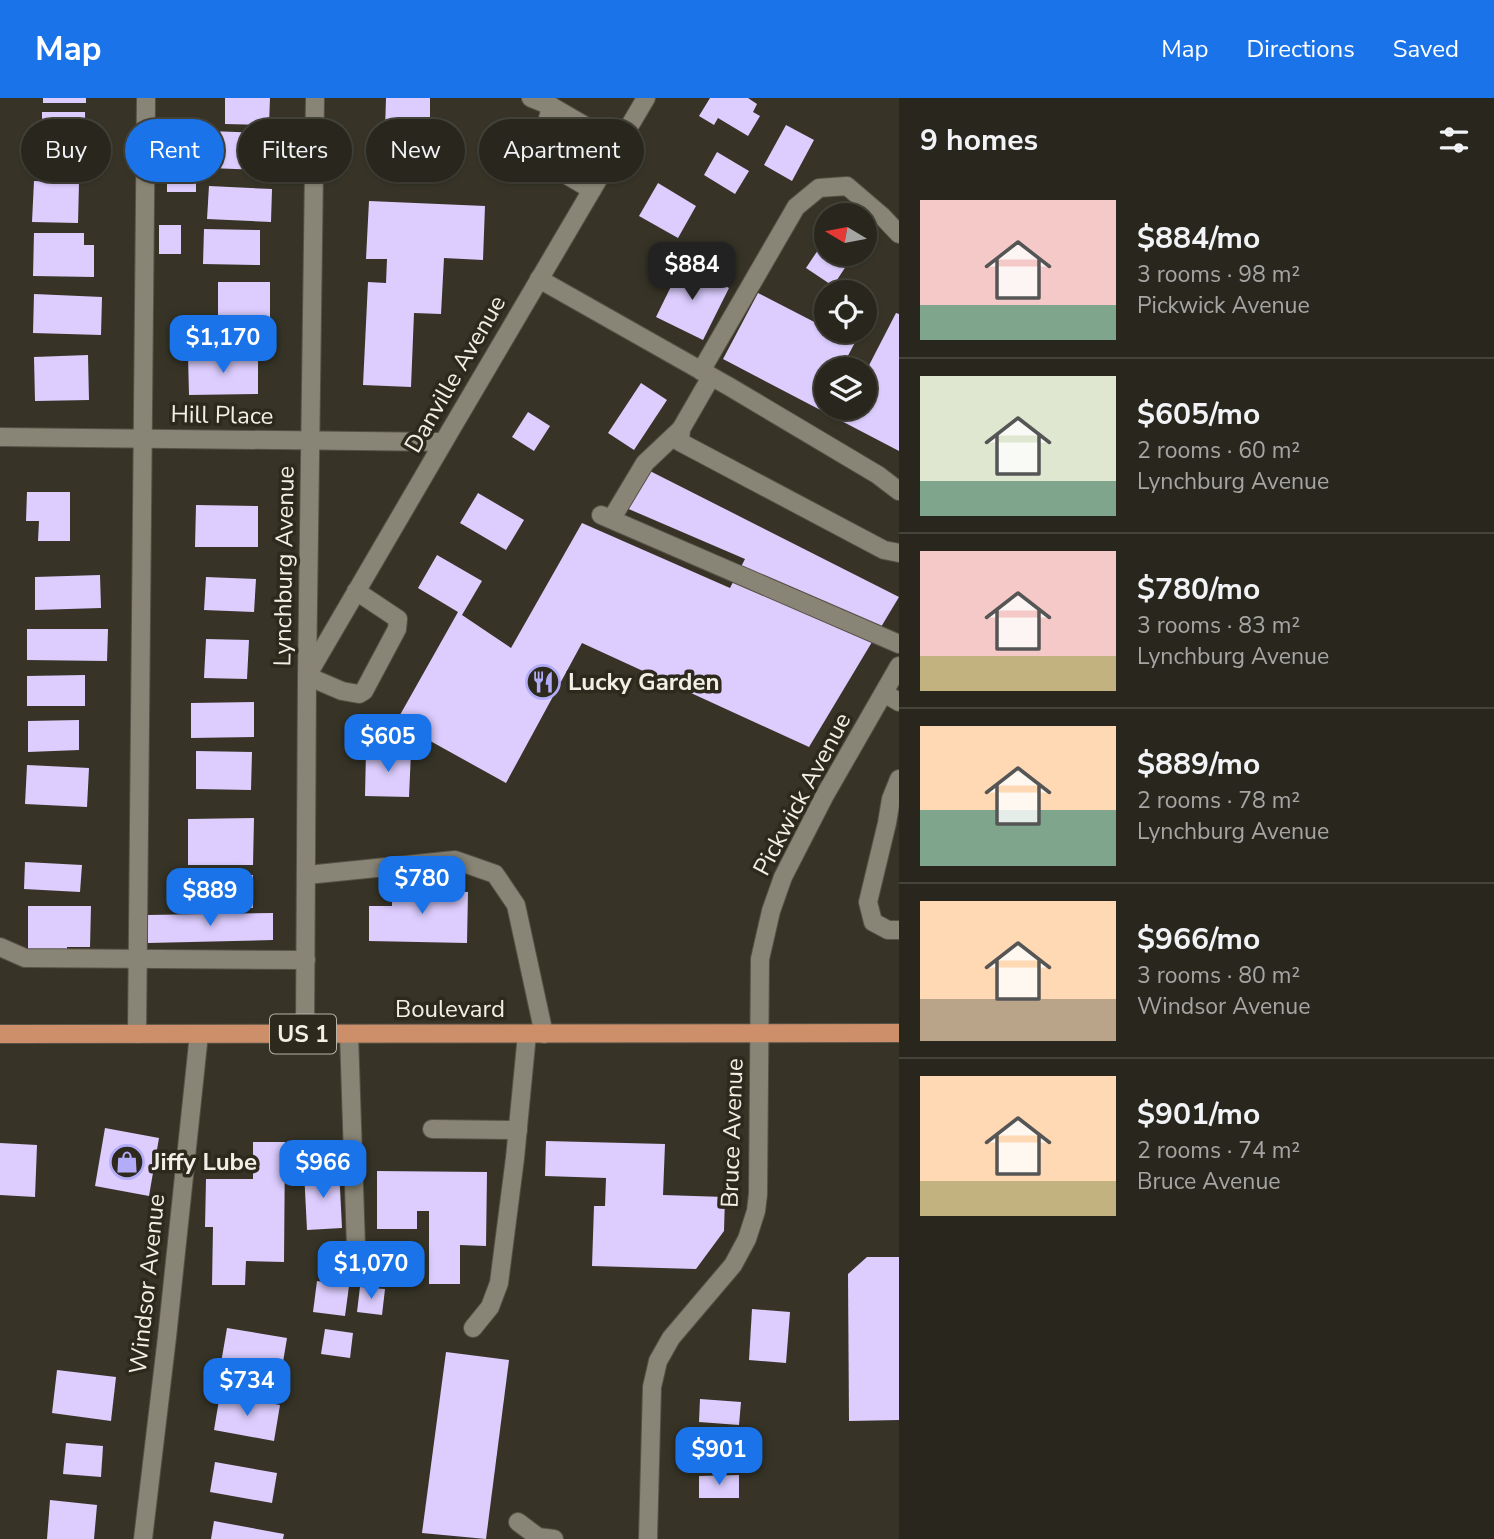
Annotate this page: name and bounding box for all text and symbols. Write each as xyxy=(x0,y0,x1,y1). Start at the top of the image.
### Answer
text: Map xyxy=(35,27,102,72)
text: Map xyxy=(1161,33,1208,65)
text: Directions xyxy=(1246,33,1355,65)
text: Saved xyxy=(1393,33,1459,65)
chip: Buy xyxy=(21,119,111,182)
chip: Rent xyxy=(125,119,224,182)
chip: Filters xyxy=(238,119,352,182)
chip: New xyxy=(366,119,465,182)
chip: Apartment xyxy=(479,119,644,182)
text: 9 homes xyxy=(920,120,1038,161)
icon: filters xyxy=(1435,121,1473,159)
north arrow xyxy=(814,203,877,266)
map controls xyxy=(814,203,877,420)
text: $884/mo xyxy=(1137,218,1260,259)
icon: home xyxy=(976,228,1060,312)
pin: $884 xyxy=(651,242,733,302)
text: $884 xyxy=(664,249,720,280)
text: 3 rooms · 98 m² xyxy=(1137,259,1300,290)
button: locate xyxy=(814,280,877,343)
street label: Danville Avenue xyxy=(397,289,513,459)
text: Pickwick Avenue xyxy=(1137,290,1310,321)
pin: $1,170 xyxy=(166,316,280,375)
text: $1,170 xyxy=(186,322,260,353)
button: layers xyxy=(814,357,877,420)
text: $605/mo xyxy=(1137,394,1260,435)
street label: Hill Place xyxy=(170,398,274,432)
icon: home xyxy=(976,404,1060,488)
text: 2 rooms · 60 m² xyxy=(1137,435,1300,466)
street label: Lynchburg Avenue xyxy=(266,465,302,667)
text: Lynchburg Avenue xyxy=(1137,466,1329,497)
text: $780/mo xyxy=(1137,569,1260,610)
icon: home xyxy=(976,579,1060,663)
text: 3 rooms · 83 m² xyxy=(1137,610,1300,641)
text: Lynchburg Avenue xyxy=(1137,641,1329,672)
restaurant icon: Lucky Garden xyxy=(524,663,562,701)
place label: Lucky Garden xyxy=(568,666,719,698)
street label: Pickwick Avenue xyxy=(746,707,858,881)
pin: $605 xyxy=(347,714,429,774)
text: $605 xyxy=(360,721,416,752)
text: $889/mo xyxy=(1137,744,1260,785)
icon: home xyxy=(976,754,1060,838)
text: 2 rooms · 78 m² xyxy=(1137,785,1300,816)
text: Lynchburg Avenue xyxy=(1137,816,1329,847)
pin: $780 xyxy=(381,856,463,916)
text: $780 xyxy=(394,863,450,894)
pin: $889 xyxy=(169,868,251,928)
text: $889 xyxy=(182,875,238,906)
text: $966/mo xyxy=(1137,919,1260,960)
icon: home xyxy=(976,929,1060,1013)
text: 3 rooms · 80 m² xyxy=(1137,960,1300,991)
text: Windsor Avenue xyxy=(1137,991,1310,1022)
street label: Boulevard xyxy=(395,993,505,1025)
road number: US 1 xyxy=(270,1015,336,1054)
street label: Bruce Avenue xyxy=(713,1058,751,1208)
text: $901/mo xyxy=(1137,1094,1260,1135)
icon: home xyxy=(976,1104,1060,1188)
text: 2 rooms · 74 m² xyxy=(1137,1135,1300,1166)
pin: $966 xyxy=(282,1140,364,1200)
shop icon: Jiffy Lube xyxy=(108,1143,146,1181)
place label: Jiffy Lube xyxy=(151,1146,257,1178)
text: $966 xyxy=(295,1147,351,1178)
text: Bruce Avenue xyxy=(1137,1166,1281,1197)
street label: Windsor Avenue xyxy=(122,1192,172,1376)
pin: $1,070 xyxy=(314,1242,428,1301)
text: $1,070 xyxy=(334,1248,408,1279)
pin: $734 xyxy=(206,1358,288,1418)
text: $734 xyxy=(219,1365,275,1396)
pin: $901 xyxy=(678,1428,760,1487)
text: $901 xyxy=(691,1434,747,1465)

